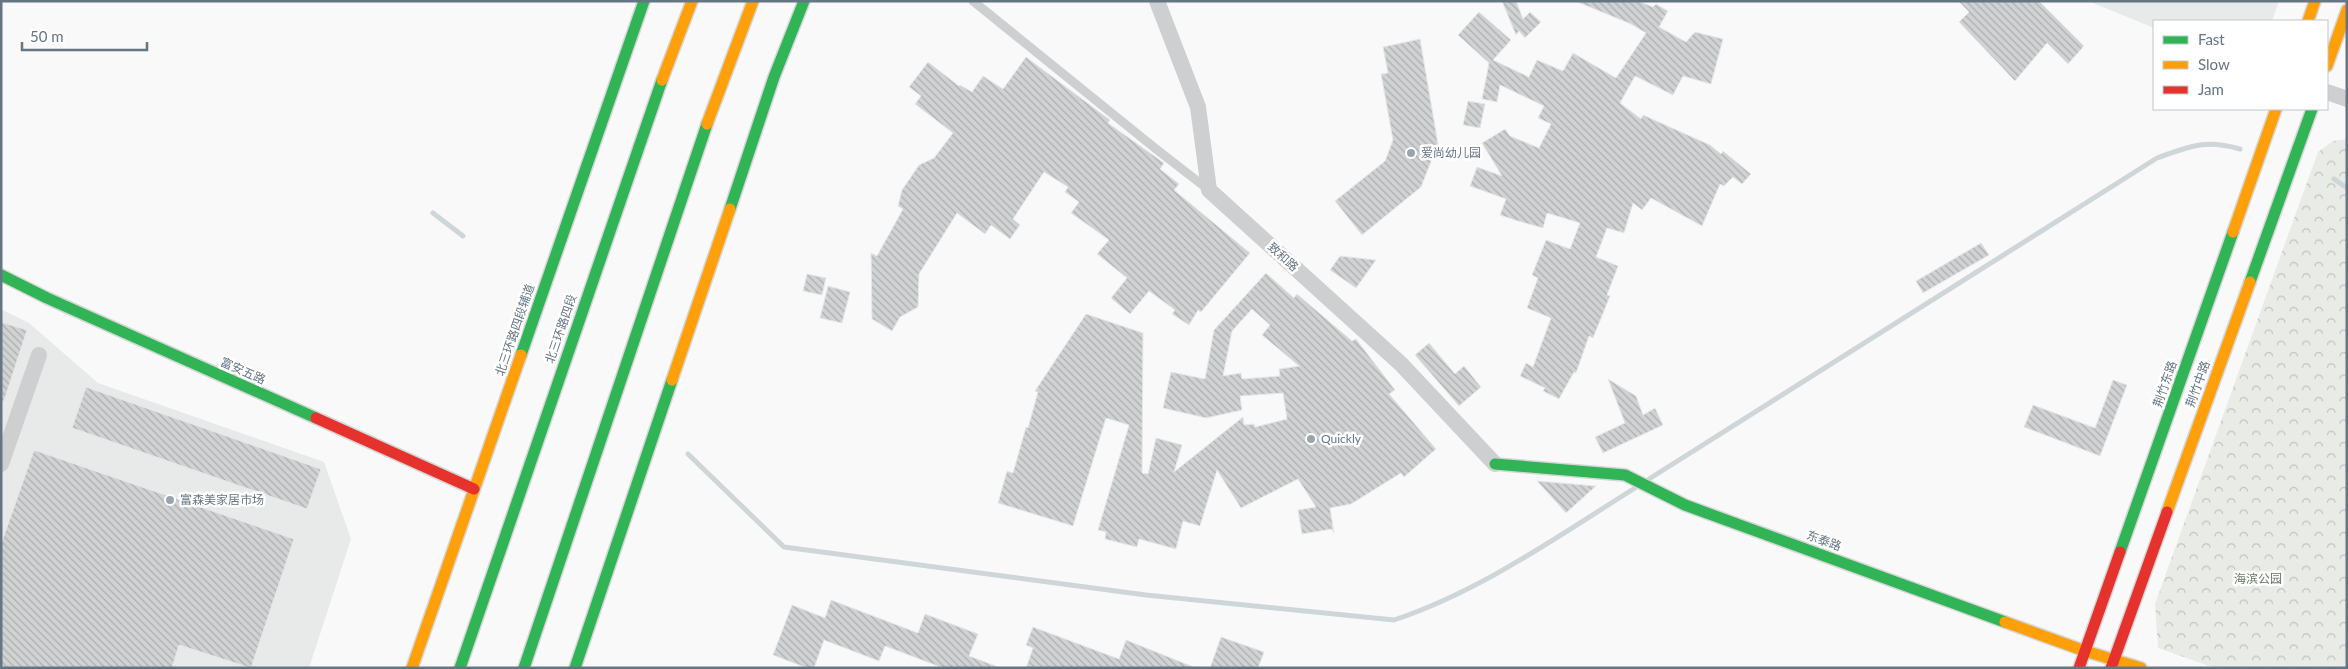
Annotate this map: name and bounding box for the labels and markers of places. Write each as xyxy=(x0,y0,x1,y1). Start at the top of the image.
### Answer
place label: 爱尚幼儿园 xyxy=(1421,145,1481,160)
marker: 爱尚幼儿园 xyxy=(1405,147,1417,159)
place label: Quickly xyxy=(1321,431,1362,446)
marker: Quickly xyxy=(1305,433,1317,445)
place label: 富森美家居市场 xyxy=(180,492,264,507)
marker: 富森美家居市场 xyxy=(164,494,176,506)

